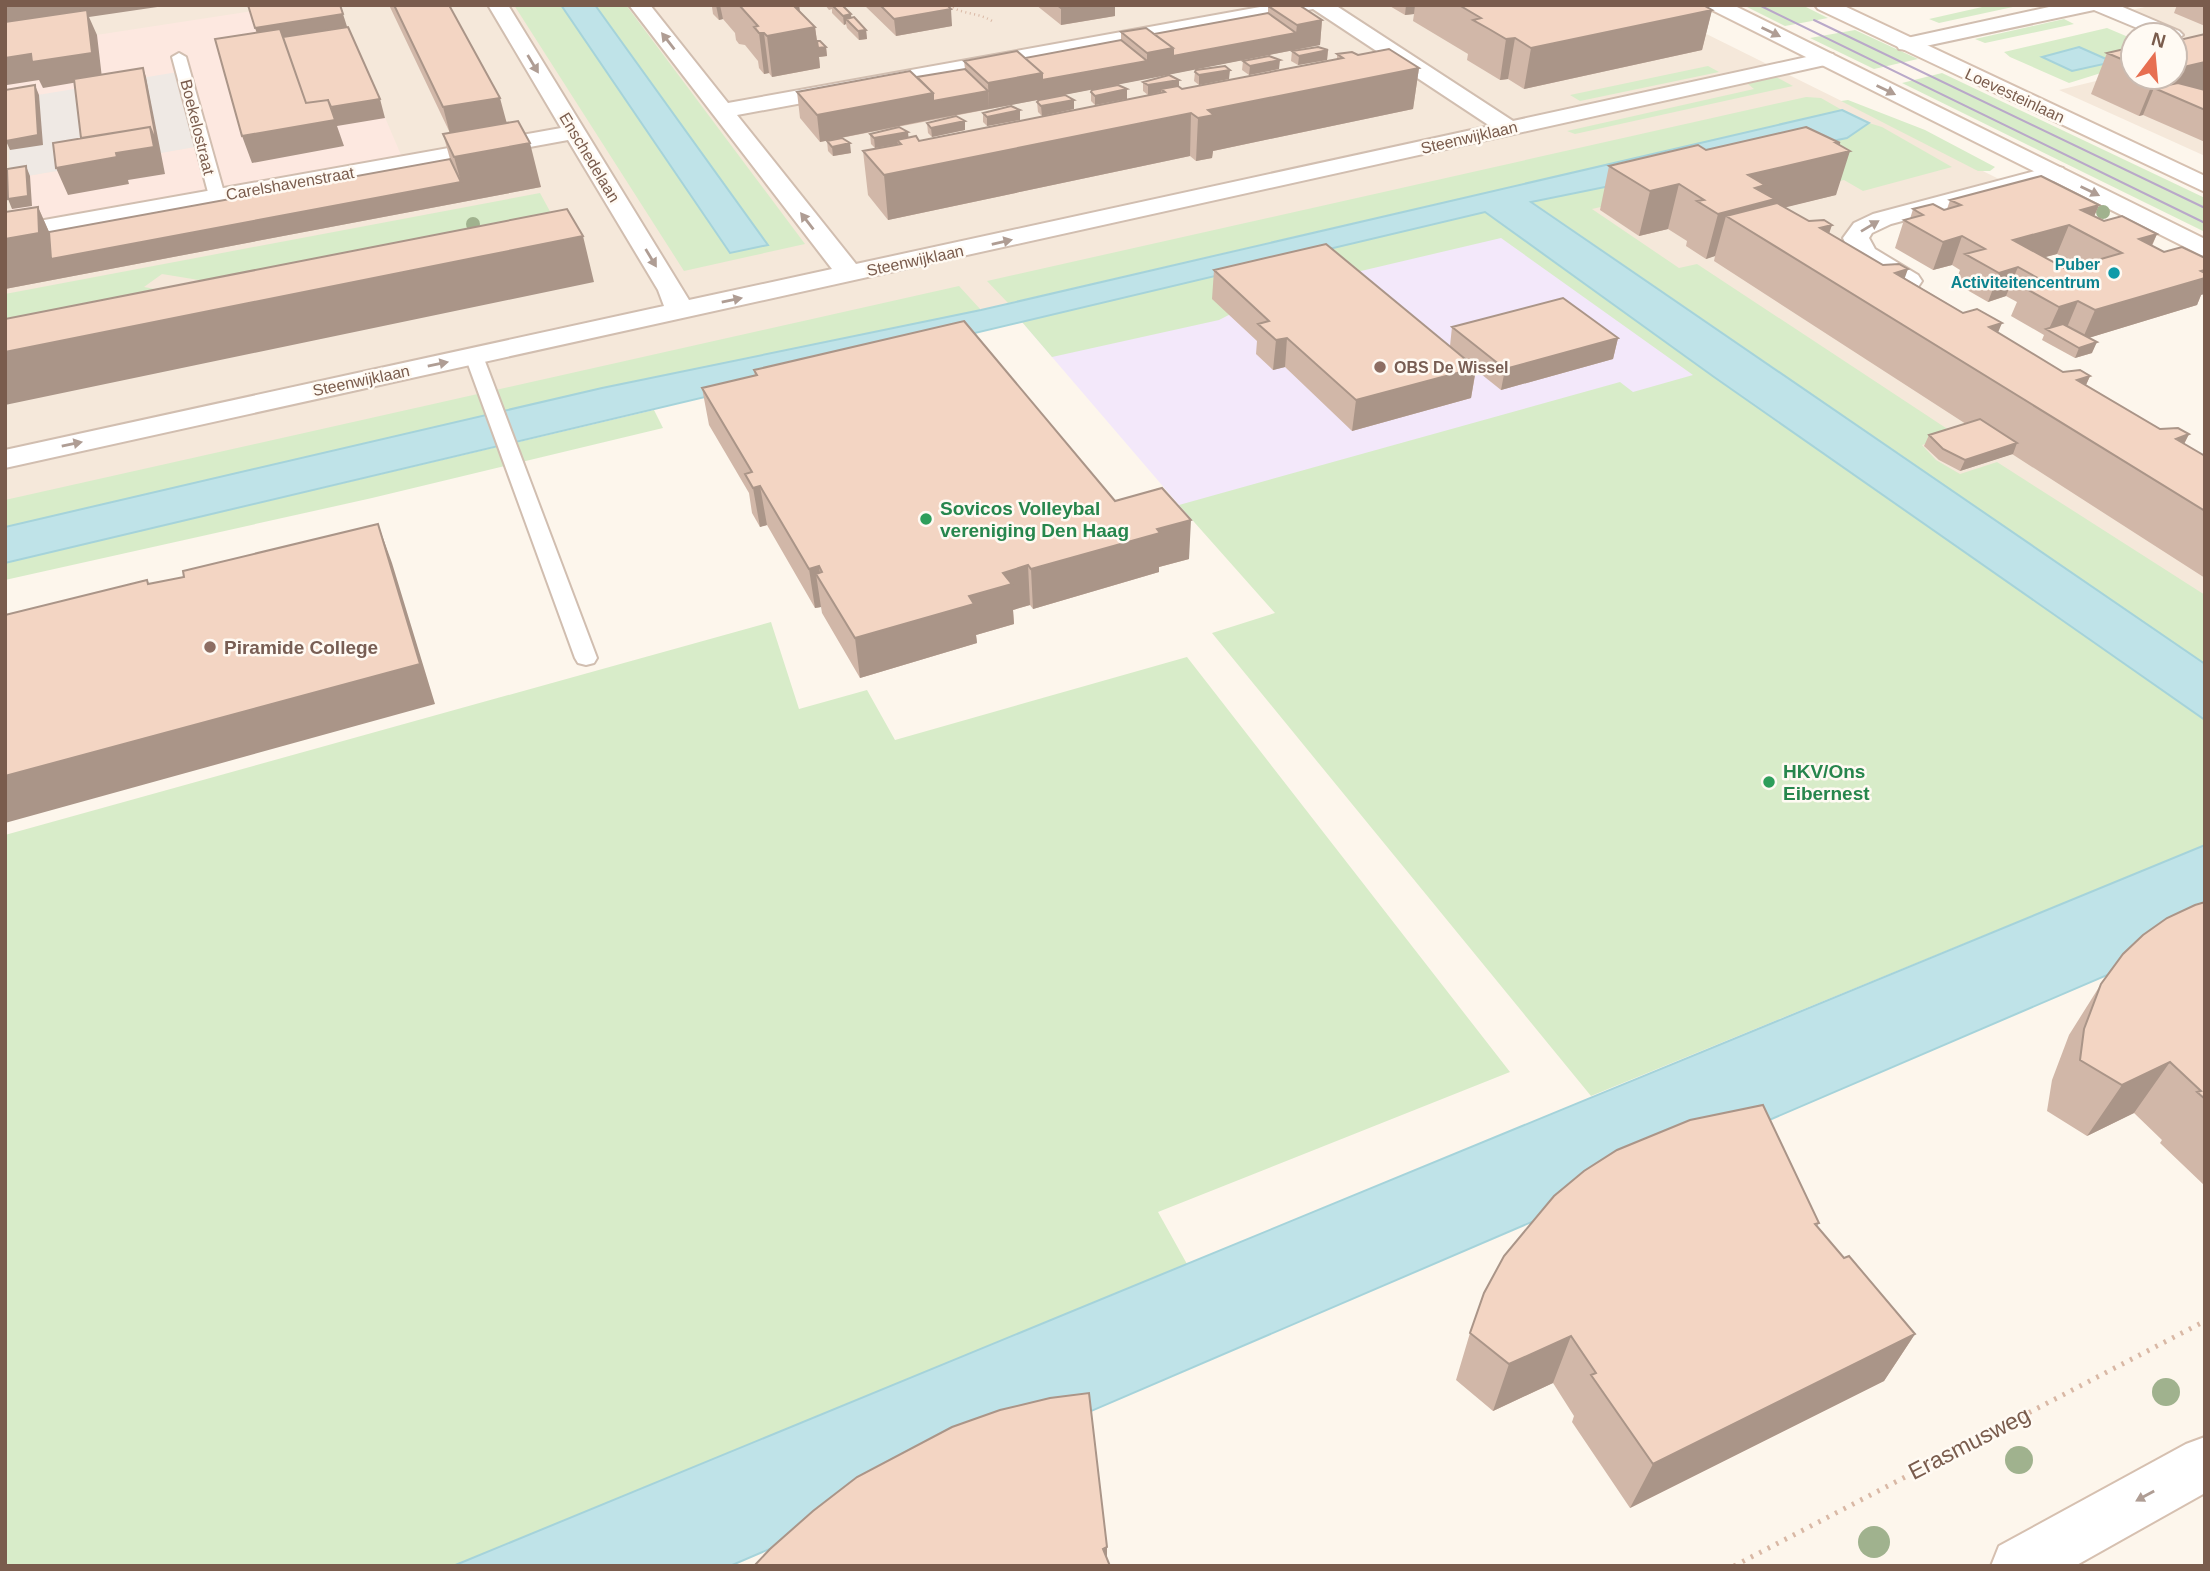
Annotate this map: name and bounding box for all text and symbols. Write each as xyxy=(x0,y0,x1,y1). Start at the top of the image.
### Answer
north arrow xyxy=(2119,21,2189,91)
one-way arrow xyxy=(1761,27,1781,38)
text: N xyxy=(2149,28,2168,52)
one-way arrow xyxy=(660,33,675,51)
one-way arrow xyxy=(527,54,540,73)
street label: Loevesteinlaan xyxy=(1962,65,2067,126)
street label: Boekelostraat xyxy=(177,78,218,177)
one-way arrow xyxy=(1876,84,1896,96)
street label: Enschedelaan xyxy=(556,109,623,205)
street label: Steenwijklaan xyxy=(1419,118,1519,157)
street label: Carelshavenstraat xyxy=(225,164,356,203)
one-way arrow xyxy=(2080,186,2100,197)
one-way arrow xyxy=(801,212,815,230)
one-way arrow xyxy=(1861,220,1880,232)
one-way arrow xyxy=(991,236,1013,247)
street label: Steenwijklaan xyxy=(865,242,965,279)
one-way arrow xyxy=(645,248,658,267)
place label: Puber Activiteitencentrum xyxy=(1951,256,2100,291)
marker: Puber Activiteitencentrum xyxy=(2106,265,2122,281)
one-way arrow xyxy=(721,294,743,305)
one-way arrow xyxy=(427,358,449,369)
marker: OBS De Wissel xyxy=(1372,359,1388,375)
place label: OBS De Wissel xyxy=(1394,359,1509,376)
street label: Steenwijklaan xyxy=(311,362,411,399)
one-way arrow xyxy=(61,438,83,449)
place label: Sovicos Volleybal vereniging Den Haag xyxy=(940,498,1129,541)
marker: Sovicos Volleybal vereniging Den Haag xyxy=(918,511,934,527)
place label: Piramide College xyxy=(224,637,378,658)
marker: Piramide College xyxy=(202,639,218,655)
place label: HKV/Ons Eibernest xyxy=(1783,761,1870,804)
marker: HKV/Ons Eibernest xyxy=(1761,774,1777,790)
street label: Erasmusweg xyxy=(1904,1401,2034,1485)
one-way arrow xyxy=(2135,1490,2155,1502)

